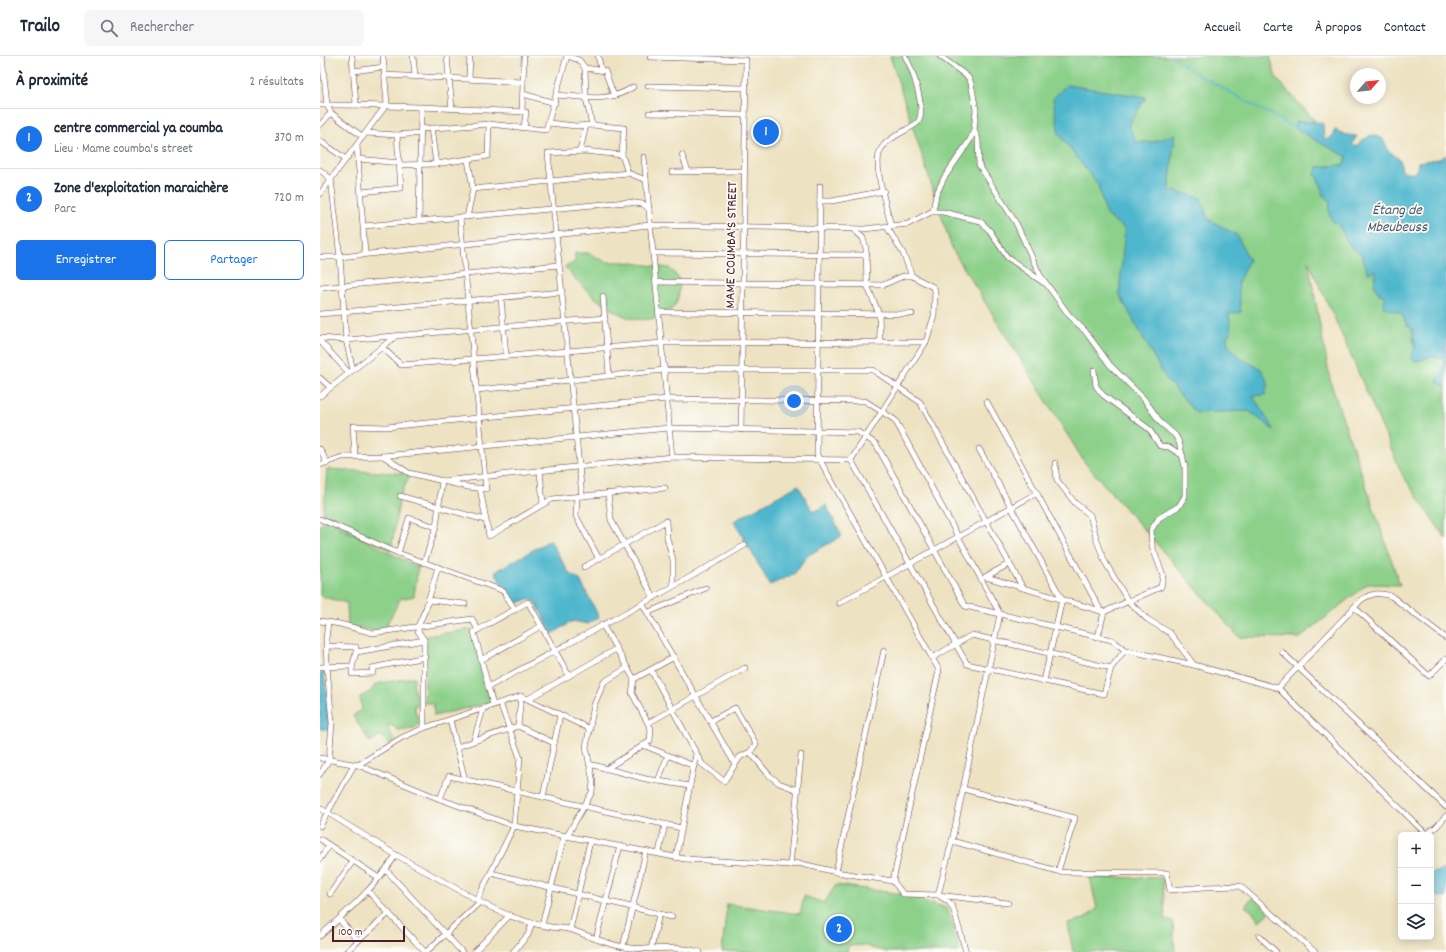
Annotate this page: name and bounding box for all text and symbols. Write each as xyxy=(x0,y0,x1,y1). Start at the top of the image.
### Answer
search box xyxy=(84,10,364,46)
text: Trailo xyxy=(20,14,60,41)
icon: search xyxy=(98,17,120,39)
text: Rechercher xyxy=(130,17,194,39)
text: Accueil xyxy=(1204,18,1241,38)
text: Carte xyxy=(1263,18,1293,38)
text: À propos xyxy=(1315,18,1362,38)
text: Contact xyxy=(1384,18,1426,38)
north arrow xyxy=(1350,68,1386,104)
text: À proximité xyxy=(16,70,88,94)
text: 2 résultats xyxy=(250,73,304,92)
pin: 1 xyxy=(753,117,779,147)
text: centre commercial ya coumba xyxy=(54,118,223,140)
text: 1 xyxy=(28,129,30,148)
text: 370 m xyxy=(274,129,304,148)
text: Lieu · Mame coumba's street xyxy=(54,140,193,159)
text: Zone d'exploitation maraichère xyxy=(54,178,228,200)
street label: MAME COUMBA'S STREET xyxy=(721,181,743,309)
text: 2 xyxy=(26,189,32,208)
text: 720 m xyxy=(274,189,304,208)
text: Parc xyxy=(54,200,76,219)
water label: Étang de Mbeubeuss xyxy=(1367,200,1428,239)
button: Enregistrer xyxy=(16,240,156,280)
button: Partager xyxy=(164,240,304,280)
your location xyxy=(784,391,804,411)
map controls xyxy=(1398,832,1434,940)
button: + xyxy=(1398,832,1434,868)
button: − xyxy=(1398,868,1434,904)
button: layers xyxy=(1398,904,1434,940)
pin: 2 xyxy=(826,914,852,944)
scale bar xyxy=(332,924,405,943)
text: 100 m xyxy=(338,925,362,941)

